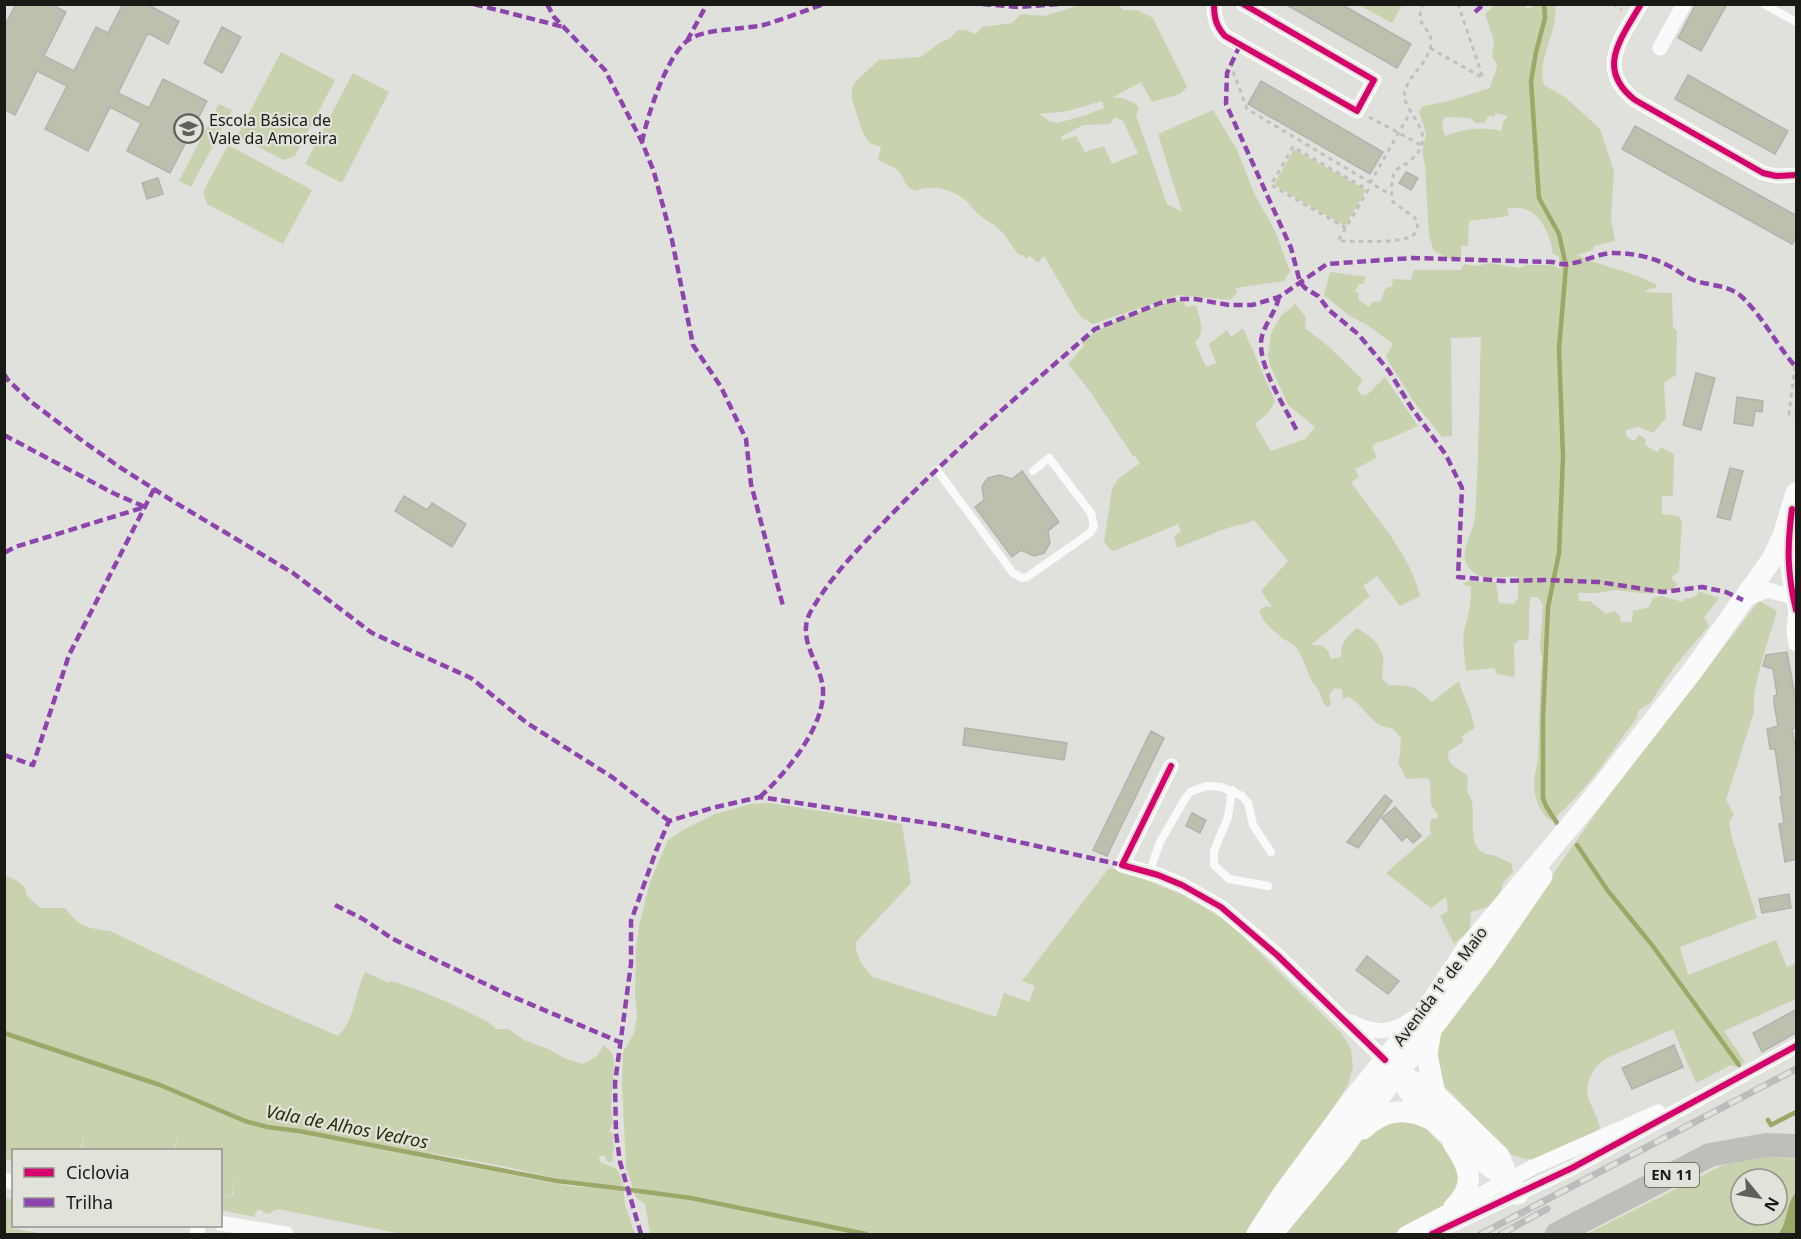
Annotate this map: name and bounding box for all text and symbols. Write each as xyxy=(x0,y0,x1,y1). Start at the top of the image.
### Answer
place label: Escola Básica de Vale da Amoreira xyxy=(209,109,337,149)
school or university icon: Escola Básica de Vale da Amoreira xyxy=(172,113,204,145)
street label: Avenida 1º de Maio xyxy=(1388,922,1492,1050)
water label: Vala de Alhos Vedros xyxy=(264,1099,431,1154)
legend xyxy=(12,1149,222,1227)
text: Ciclovia xyxy=(66,1160,130,1184)
road number: EN 11 xyxy=(1645,1163,1699,1187)
north arrow xyxy=(1729,1167,1789,1227)
text: Trilha xyxy=(66,1190,113,1214)
text: N xyxy=(1759,1193,1785,1216)

